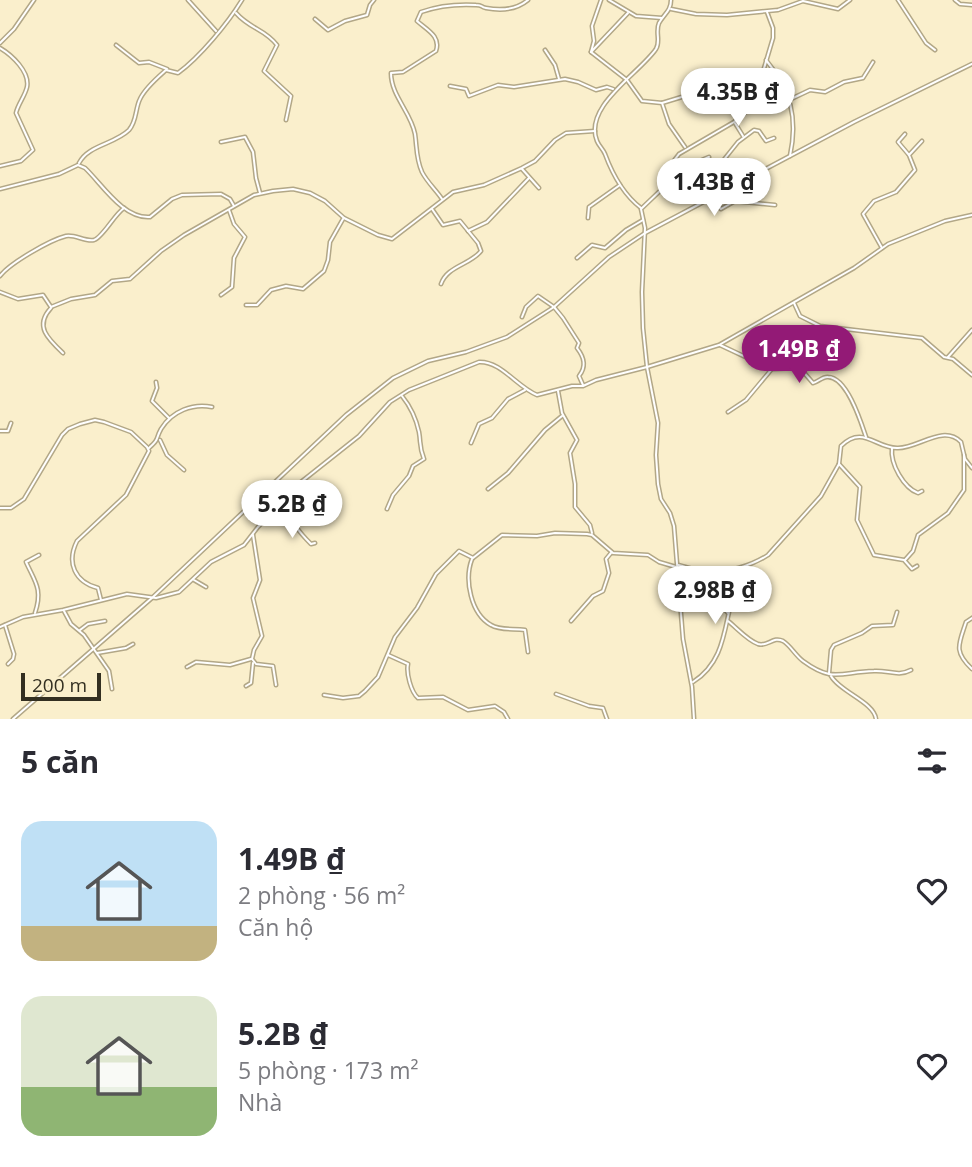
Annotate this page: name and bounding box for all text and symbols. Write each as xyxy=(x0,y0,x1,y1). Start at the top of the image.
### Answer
pin: 4.35B ₫ xyxy=(673,68,803,128)
text: 4.35B ₫ xyxy=(697,75,779,107)
pin: 1.43B ₫ xyxy=(649,158,779,218)
text: 1.43B ₫ xyxy=(673,165,755,197)
pin: 1.49B ₫ xyxy=(734,326,864,385)
text: 1.49B ₫ xyxy=(758,332,840,364)
pin: 5.2B ₫ xyxy=(235,480,349,540)
text: 5.2B ₫ xyxy=(257,487,327,519)
pin: 2.98B ₫ xyxy=(650,566,780,626)
text: 2.98B ₫ xyxy=(674,573,756,605)
scale bar xyxy=(21,670,102,702)
text: 200 m xyxy=(32,672,87,698)
text: 5 căn xyxy=(21,741,99,782)
icon: filters xyxy=(913,742,951,780)
text: 1.49B ₫ xyxy=(238,838,345,879)
icon: home xyxy=(77,849,161,933)
icon: heart xyxy=(913,872,951,910)
text: 2 phòng · 56 m² xyxy=(238,879,405,911)
text: Căn hộ xyxy=(238,911,313,943)
text: 5.2B ₫ xyxy=(238,1013,328,1054)
icon: home xyxy=(77,1024,161,1108)
icon: heart xyxy=(913,1047,951,1085)
text: 5 phòng · 173 m² xyxy=(238,1054,418,1086)
text: Nhà xyxy=(238,1086,282,1118)

